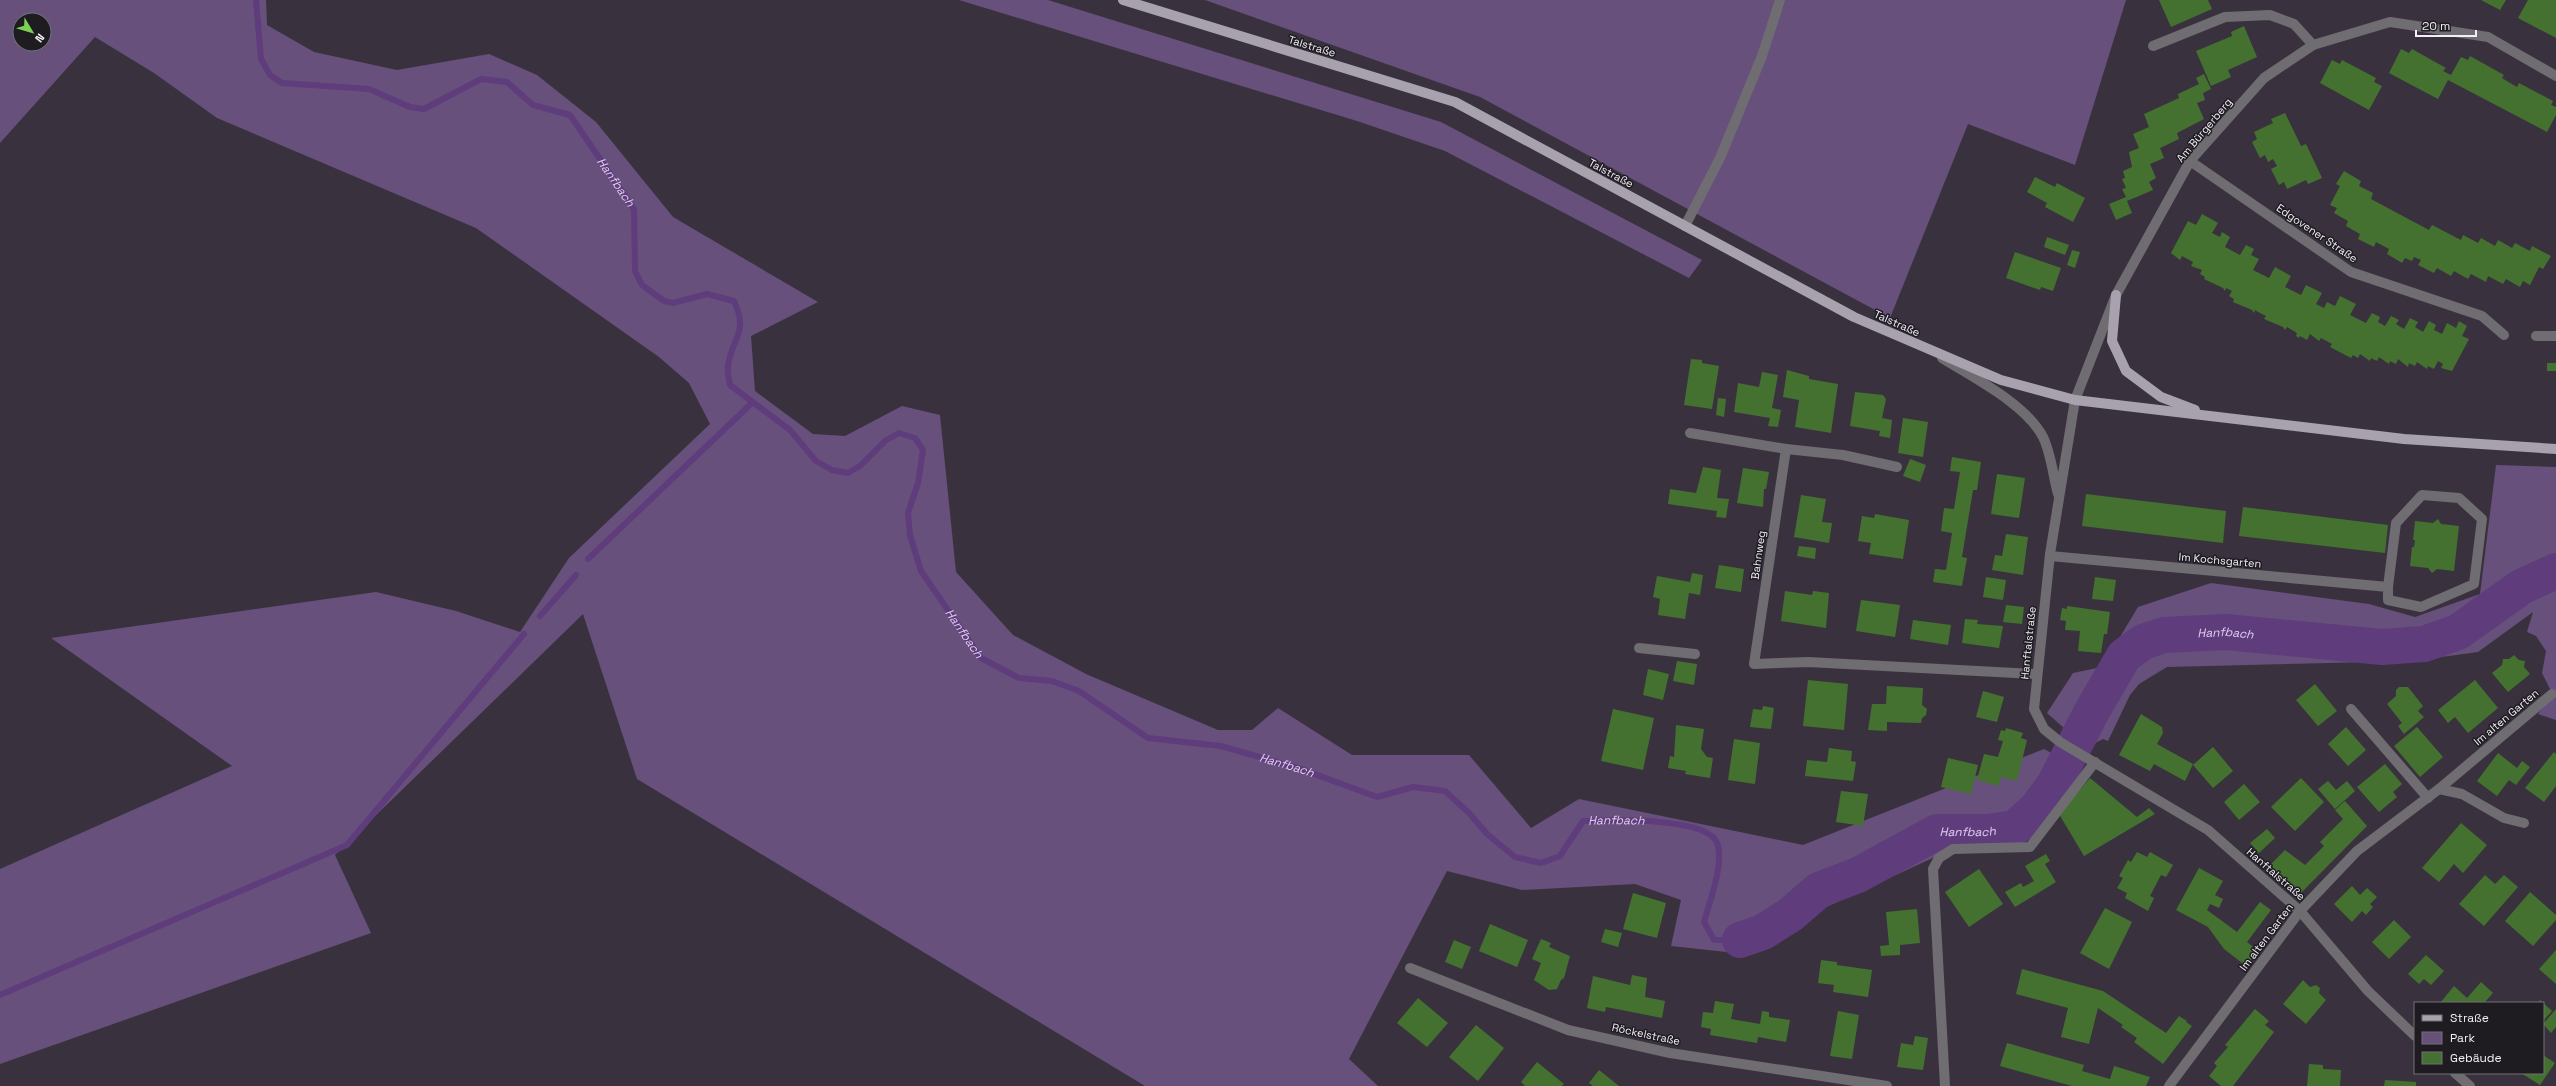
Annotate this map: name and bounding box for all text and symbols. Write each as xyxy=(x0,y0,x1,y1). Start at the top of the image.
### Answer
north arrow xyxy=(12,12,52,52)
scale bar xyxy=(2416,12,2476,38)
text: 20 m xyxy=(2422,18,2450,34)
text: N xyxy=(32,31,48,45)
street label: Talstraße xyxy=(1287,32,1337,60)
street label: Am Bürgerberg xyxy=(2173,95,2235,165)
water label: Hanfbach xyxy=(593,154,639,210)
street label: Talstraße xyxy=(1586,155,1636,191)
street label: Edgovener Straße xyxy=(2274,201,2360,265)
street label: Talstraße xyxy=(1872,307,1922,339)
street label: Bahnweg xyxy=(1748,530,1768,580)
street label: Im Kochsgarten xyxy=(2178,549,2262,571)
water label: Hanfbach xyxy=(942,606,987,662)
street label: Hanftalstraße xyxy=(2017,606,2039,680)
water label: Hanfbach xyxy=(2197,624,2255,643)
street label: Im alten Garten xyxy=(2471,686,2541,748)
water label: Hanfbach xyxy=(1258,749,1317,781)
water label: Hanfbach xyxy=(1588,812,1645,829)
water label: Hanfbach xyxy=(1940,823,1998,840)
street label: Hanftalstraße xyxy=(2244,845,2308,903)
street label: Im alten Garten xyxy=(2236,901,2296,973)
legend xyxy=(2414,1002,2544,1074)
text: Straße xyxy=(2450,1010,2489,1026)
street label: Röckelstraße xyxy=(1611,1020,1681,1048)
text: Park xyxy=(2450,1030,2475,1046)
text: Gebäude xyxy=(2450,1050,2502,1066)

